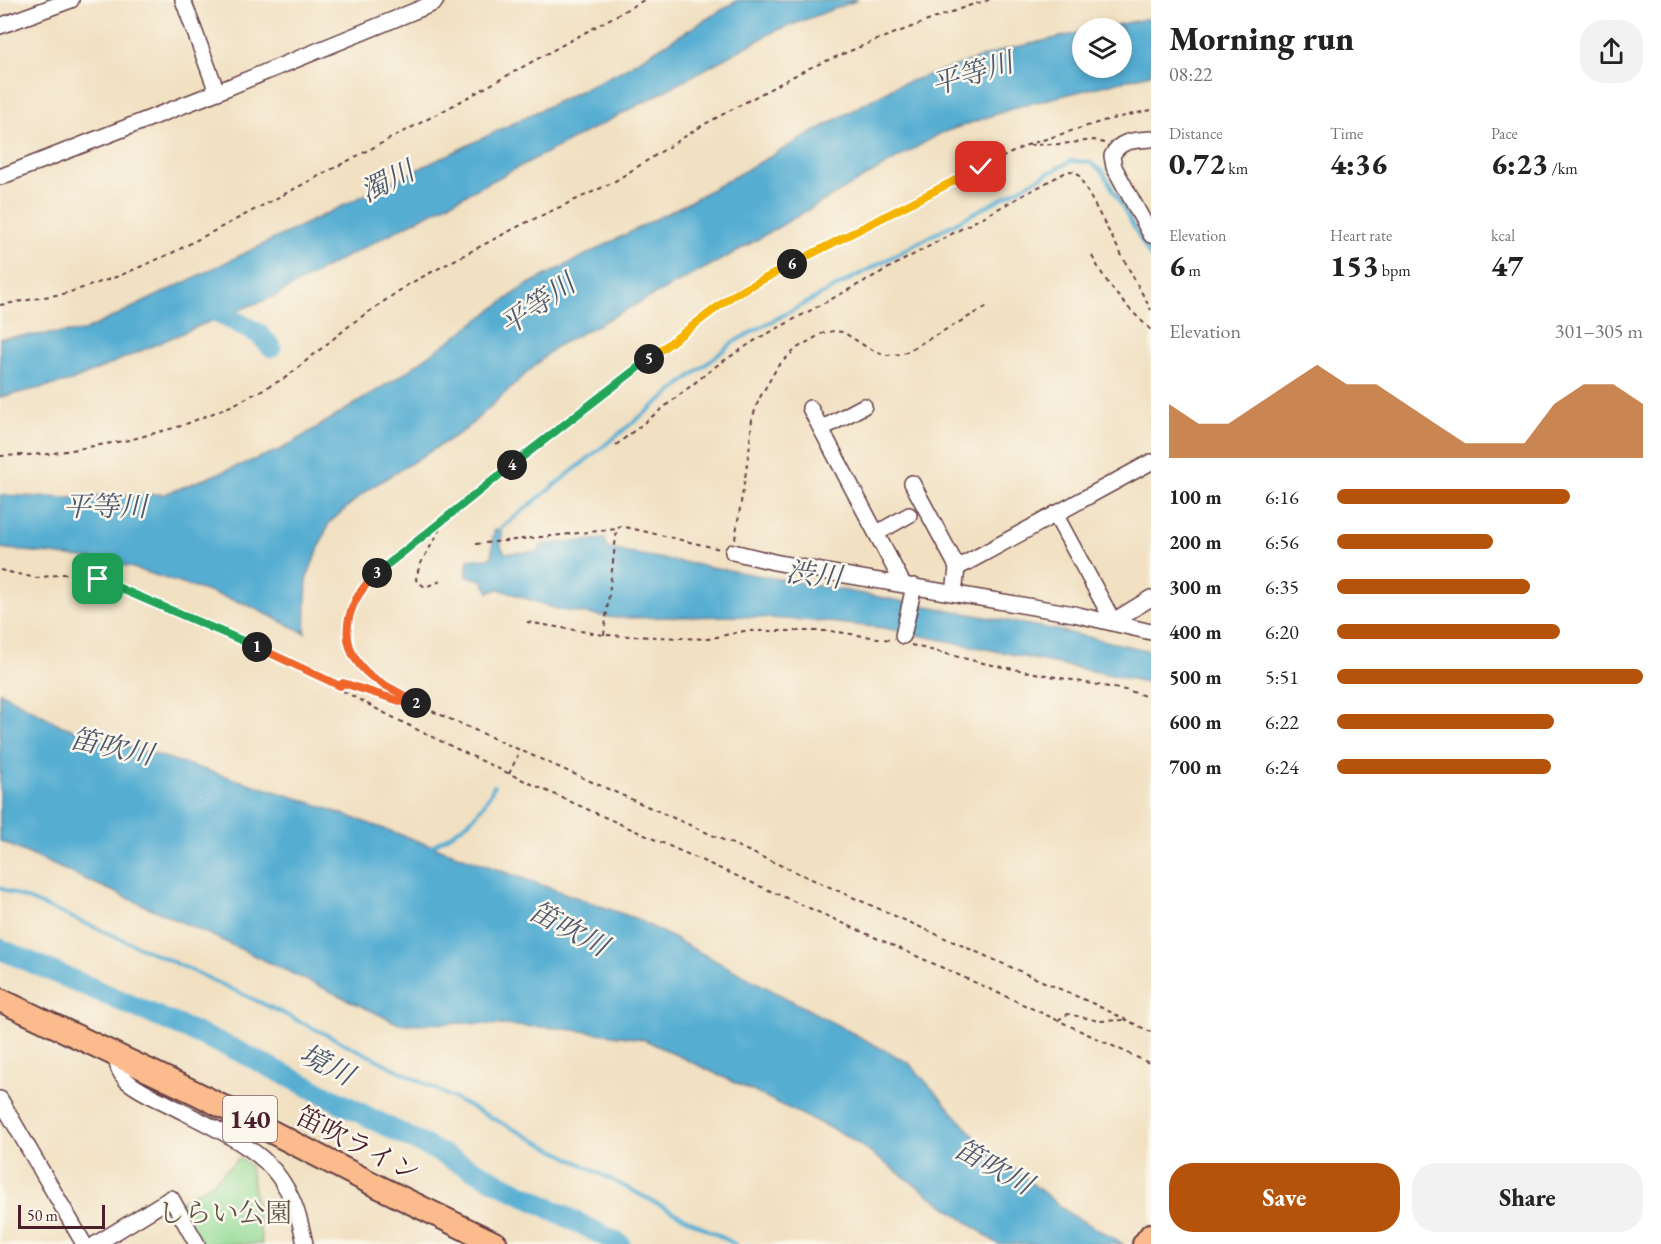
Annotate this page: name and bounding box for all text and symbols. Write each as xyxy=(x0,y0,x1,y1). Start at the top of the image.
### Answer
text: Morning run xyxy=(1169,17,1354,60)
map controls xyxy=(1072,18,1132,78)
button: layers xyxy=(1072,18,1132,78)
button: share xyxy=(1580,20,1643,83)
water label: 平等川 xyxy=(927,43,1020,102)
text: 08:22 xyxy=(1169,61,1212,87)
text: Distance xyxy=(1169,123,1222,144)
text: Time xyxy=(1330,123,1363,144)
text: Pace xyxy=(1491,123,1518,144)
pin xyxy=(955,141,1006,192)
text: 0.72 xyxy=(1169,144,1225,183)
text: 4:36 xyxy=(1330,144,1387,183)
text: 6:23 xyxy=(1491,144,1548,183)
icon: check xyxy=(964,150,997,183)
water label: 濁川 xyxy=(354,151,423,210)
text: km xyxy=(1225,158,1248,179)
text: /km xyxy=(1548,158,1578,179)
text: Elevation xyxy=(1169,225,1227,246)
text: Heart rate xyxy=(1330,225,1392,246)
text: kcal xyxy=(1491,225,1515,246)
text: 6 xyxy=(1169,246,1185,285)
text: 153 xyxy=(1330,246,1379,285)
text: 47 xyxy=(1491,246,1523,285)
pin: 6 xyxy=(777,249,807,279)
text: 6 xyxy=(788,253,796,274)
text: m xyxy=(1185,260,1201,281)
text: bpm xyxy=(1379,260,1411,281)
water label: 平等川 xyxy=(492,263,584,343)
text: Elevation xyxy=(1169,318,1241,344)
text: 301–305 m xyxy=(1555,318,1643,344)
pin: 5 xyxy=(634,344,664,374)
text: 5 xyxy=(645,348,653,369)
pin: 4 xyxy=(497,450,527,480)
text: 4 xyxy=(508,454,516,475)
text: 100 m xyxy=(1169,484,1222,510)
text: 6:16 xyxy=(1265,484,1299,510)
water label: 平等川 xyxy=(63,488,150,524)
text: 200 m xyxy=(1169,529,1222,555)
text: 6:56 xyxy=(1265,529,1299,555)
pin xyxy=(72,553,123,604)
water label: 渋川 xyxy=(784,553,847,595)
pin: 3 xyxy=(362,558,392,588)
icon: arrive xyxy=(81,562,114,595)
text: 3 xyxy=(373,562,381,583)
text: 300 m xyxy=(1169,574,1222,600)
text: 6:35 xyxy=(1265,574,1299,600)
text: 400 m xyxy=(1169,619,1222,645)
text: 6:20 xyxy=(1265,619,1299,645)
pin: 1 xyxy=(242,632,272,662)
text: 1 xyxy=(253,636,261,657)
text: 500 m xyxy=(1169,664,1222,690)
text: 5:51 xyxy=(1265,664,1299,690)
pin: 2 xyxy=(401,688,431,718)
text: 2 xyxy=(412,692,420,713)
text: 600 m xyxy=(1169,709,1222,735)
text: 6:22 xyxy=(1265,709,1299,735)
water label: 笛吹川 xyxy=(67,720,160,773)
text: 700 m xyxy=(1169,754,1222,780)
text: 6:24 xyxy=(1265,754,1299,780)
water label: 笛吹川 xyxy=(523,892,617,965)
water label: 境川 xyxy=(294,1035,363,1094)
road number: 140 xyxy=(223,1096,277,1142)
street label: 笛吹ライン xyxy=(290,1098,426,1190)
water label: 笛吹川 xyxy=(949,1130,1042,1204)
button: Save xyxy=(1169,1163,1400,1232)
button: Share xyxy=(1412,1163,1643,1232)
park label: しらい公園 xyxy=(158,1195,293,1230)
scale bar xyxy=(18,1202,105,1230)
text: 50 m xyxy=(27,1205,58,1226)

